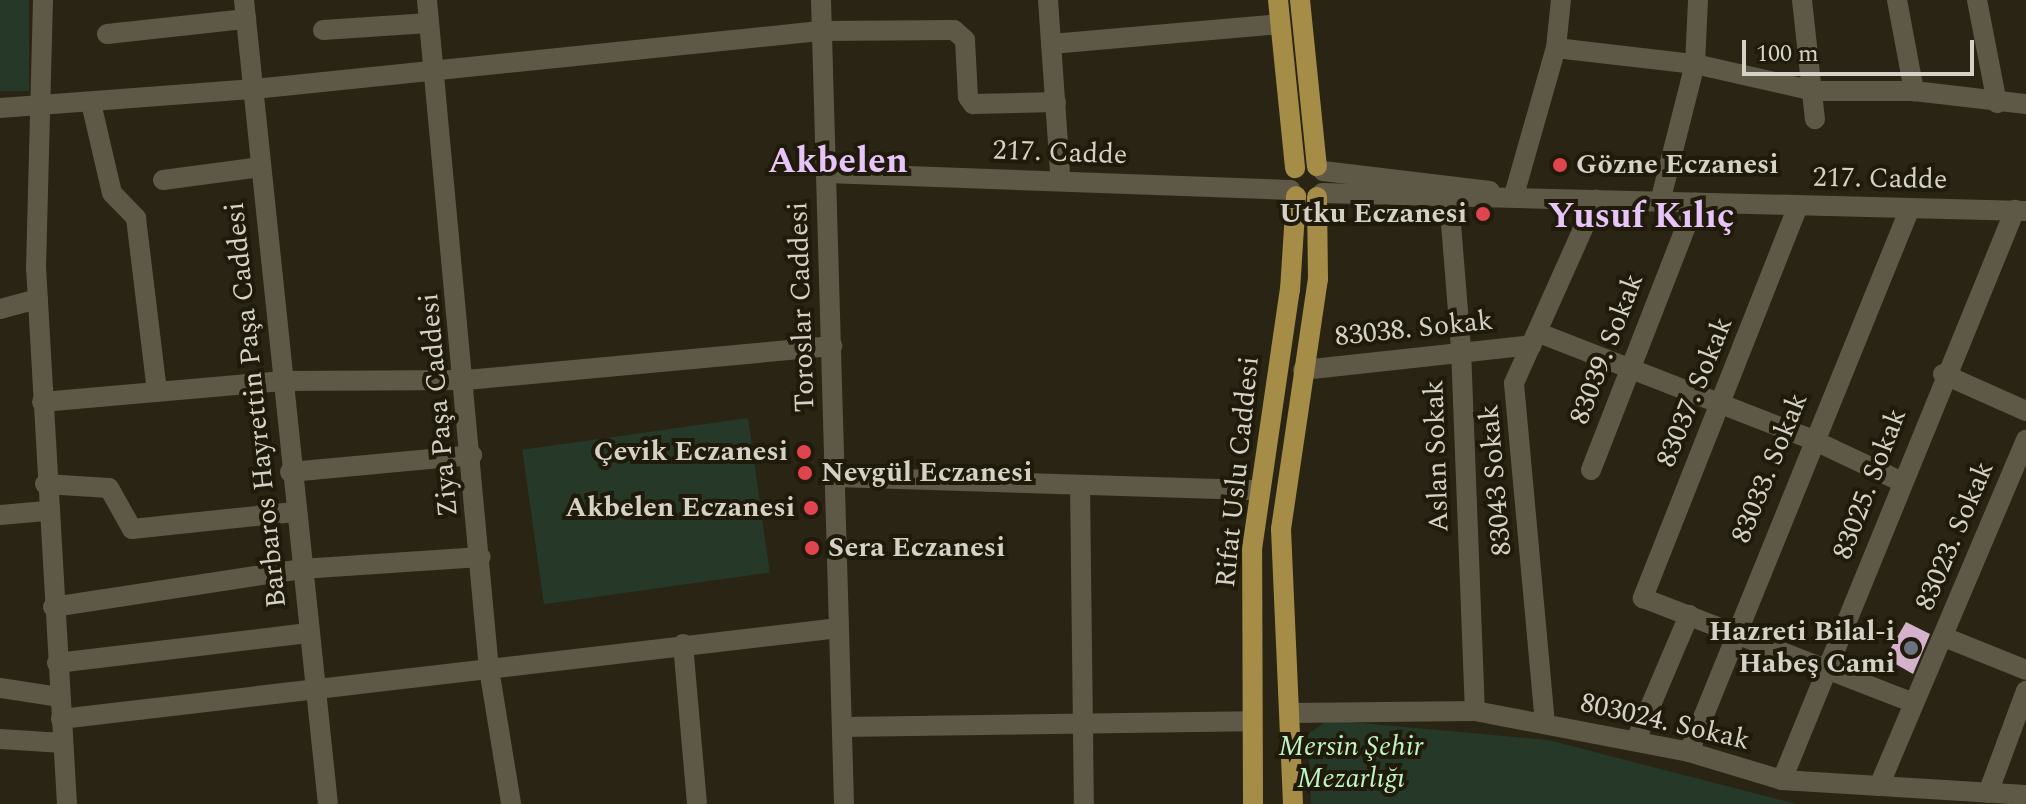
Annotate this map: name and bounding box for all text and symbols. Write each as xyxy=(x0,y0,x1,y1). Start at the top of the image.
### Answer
scale bar xyxy=(1746,24,1978,74)
text: 100 m xyxy=(1756,36,1819,72)
street label: 217. Cadde xyxy=(992,134,1128,172)
district label: Akbelen xyxy=(768,140,908,184)
place label: Gözne Eczanesi xyxy=(1576,148,1779,182)
marker: Gözne Eczanesi xyxy=(1551,156,1569,174)
street label: 217. Cadde xyxy=(1812,161,1948,197)
district label: Yusuf Kılıç xyxy=(1548,195,1734,239)
place label: Utku Eczanesi xyxy=(1279,197,1467,231)
street label: Barbaros Hayrettin Paşa Caddesi xyxy=(218,200,294,610)
street label: Toroslar Caddesi xyxy=(782,201,822,413)
marker: Utku Eczanesi xyxy=(1474,205,1492,223)
street label: 83039. Sokak xyxy=(1563,269,1651,429)
street label: Ziya Paşa Caddesi xyxy=(412,292,466,518)
street label: 83038. Sokak xyxy=(1333,304,1495,354)
street label: 83037. Sokak xyxy=(1650,312,1740,472)
street label: Rifat Uslu Caddesi xyxy=(1209,355,1267,589)
street label: Aslan Sokak xyxy=(1418,379,1456,533)
street label: 83033. Sokak xyxy=(1725,388,1815,548)
street label: 83043 Sokak xyxy=(1473,403,1519,557)
street label: 83025. Sokak xyxy=(1826,404,1914,564)
place label: Çevik Eczanesi xyxy=(594,435,788,469)
marker: Çevik Eczanesi xyxy=(795,443,813,461)
place label: Nevgül Eczanesi xyxy=(821,456,1033,490)
street label: 83023. Sokak xyxy=(1908,456,2002,616)
marker: Nevgül Eczanesi xyxy=(796,464,814,482)
place label: Akbelen Eczanesi xyxy=(565,491,795,525)
marker: Akbelen Eczanesi xyxy=(802,499,820,517)
place label: Sera Eczanesi xyxy=(828,531,1005,565)
marker: Sera Eczanesi xyxy=(803,539,821,557)
place label: Hazreti Bilal-i Habeş Cami xyxy=(1709,615,1895,681)
marker: Hazreti Bilal-i Habeş Cami xyxy=(1902,639,1920,657)
street label: 803024. Sokak xyxy=(1577,686,1753,758)
park label: Mersin Şehir Mezarlığı xyxy=(1279,730,1423,796)

